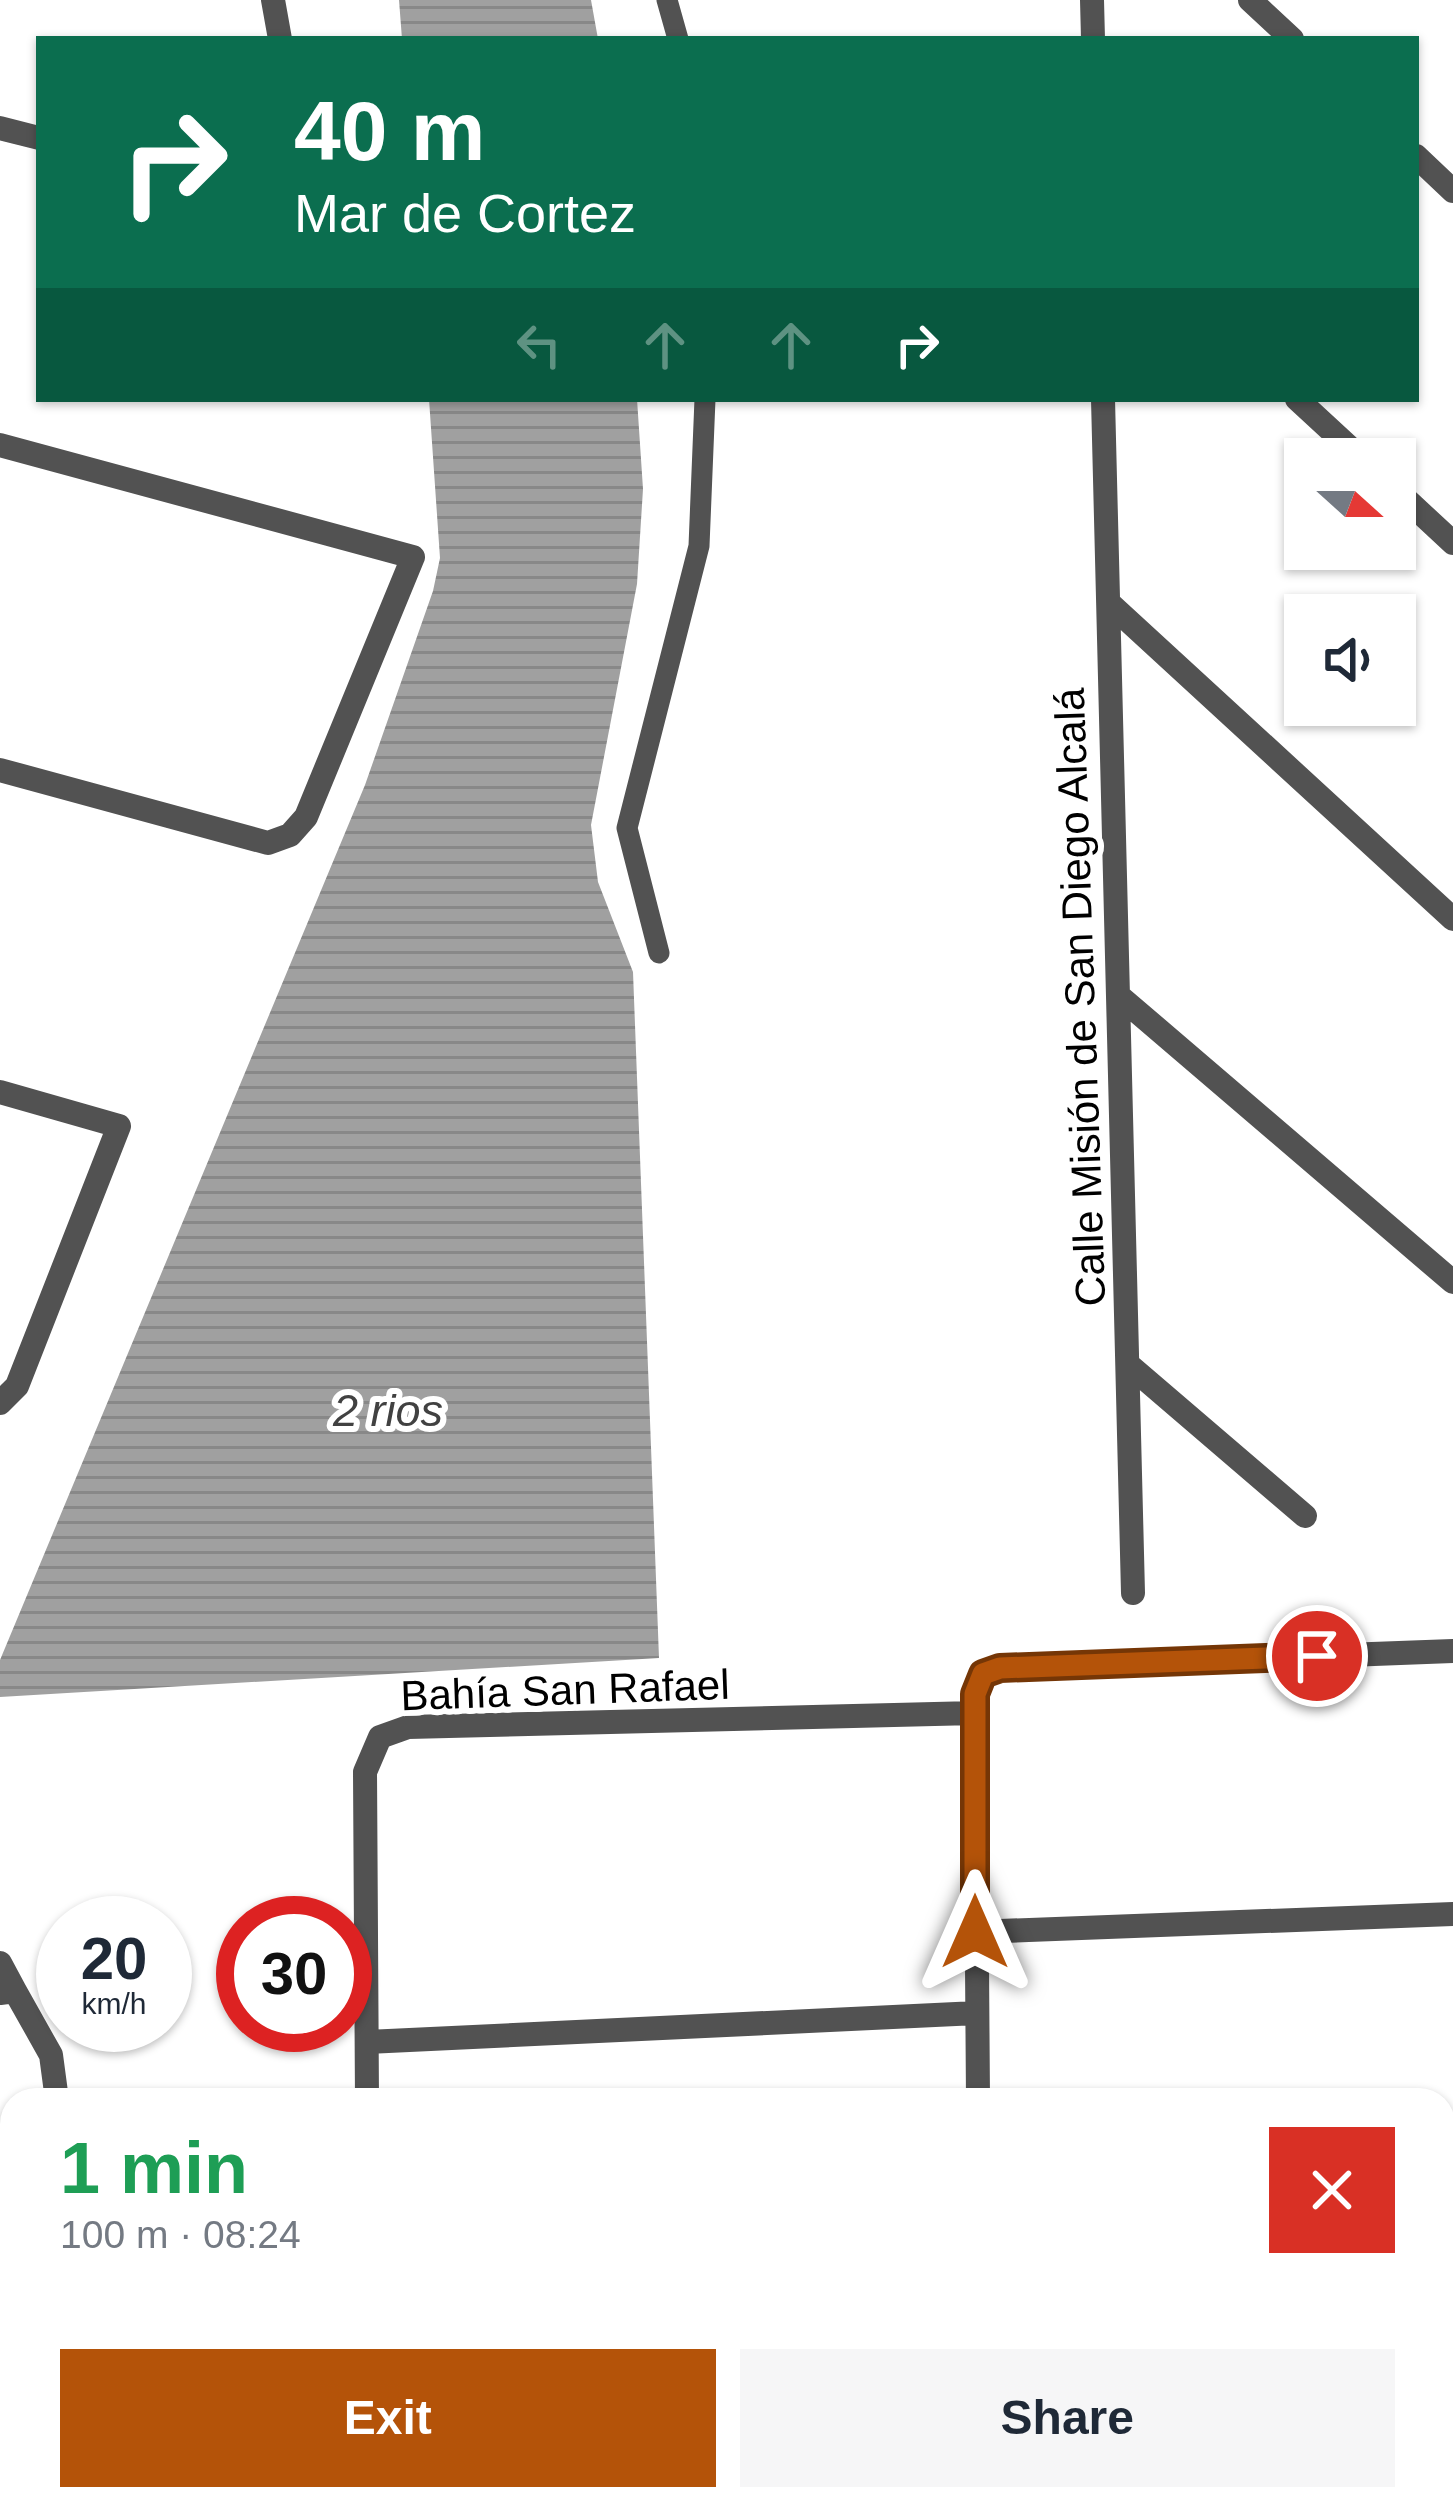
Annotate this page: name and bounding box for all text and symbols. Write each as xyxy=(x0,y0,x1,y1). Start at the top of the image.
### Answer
icon: right xyxy=(96,84,252,240)
text: 40 m xyxy=(294,84,485,178)
text: Mar de Cortez xyxy=(294,183,636,243)
icon: left xyxy=(506,312,572,378)
icon: ahead xyxy=(632,312,698,378)
icon: ahead xyxy=(758,312,824,378)
icon: right xyxy=(884,312,950,378)
north arrow xyxy=(1284,438,1416,570)
map controls xyxy=(1284,438,1416,726)
button: sound xyxy=(1284,594,1416,726)
street label: Calle Misión de San Diego Alcalá xyxy=(1046,686,1114,1307)
water label: 2 rios xyxy=(332,1385,443,1436)
pin xyxy=(1266,1605,1368,1707)
icon: arrive xyxy=(1284,1623,1350,1689)
street label: Bahía San Rafael xyxy=(400,1661,730,1719)
position arrow xyxy=(912,1869,1038,1995)
speed limit sign: 30 xyxy=(216,1896,372,2052)
text: 20 xyxy=(81,1925,147,1992)
text: km/h xyxy=(81,1987,147,2020)
button: close xyxy=(1269,2127,1395,2253)
text: 1 min xyxy=(60,2128,248,2208)
text: 100 m · 08:24 xyxy=(60,2213,301,2256)
button: Exit xyxy=(60,2349,716,2487)
button: Share xyxy=(740,2349,1395,2487)

